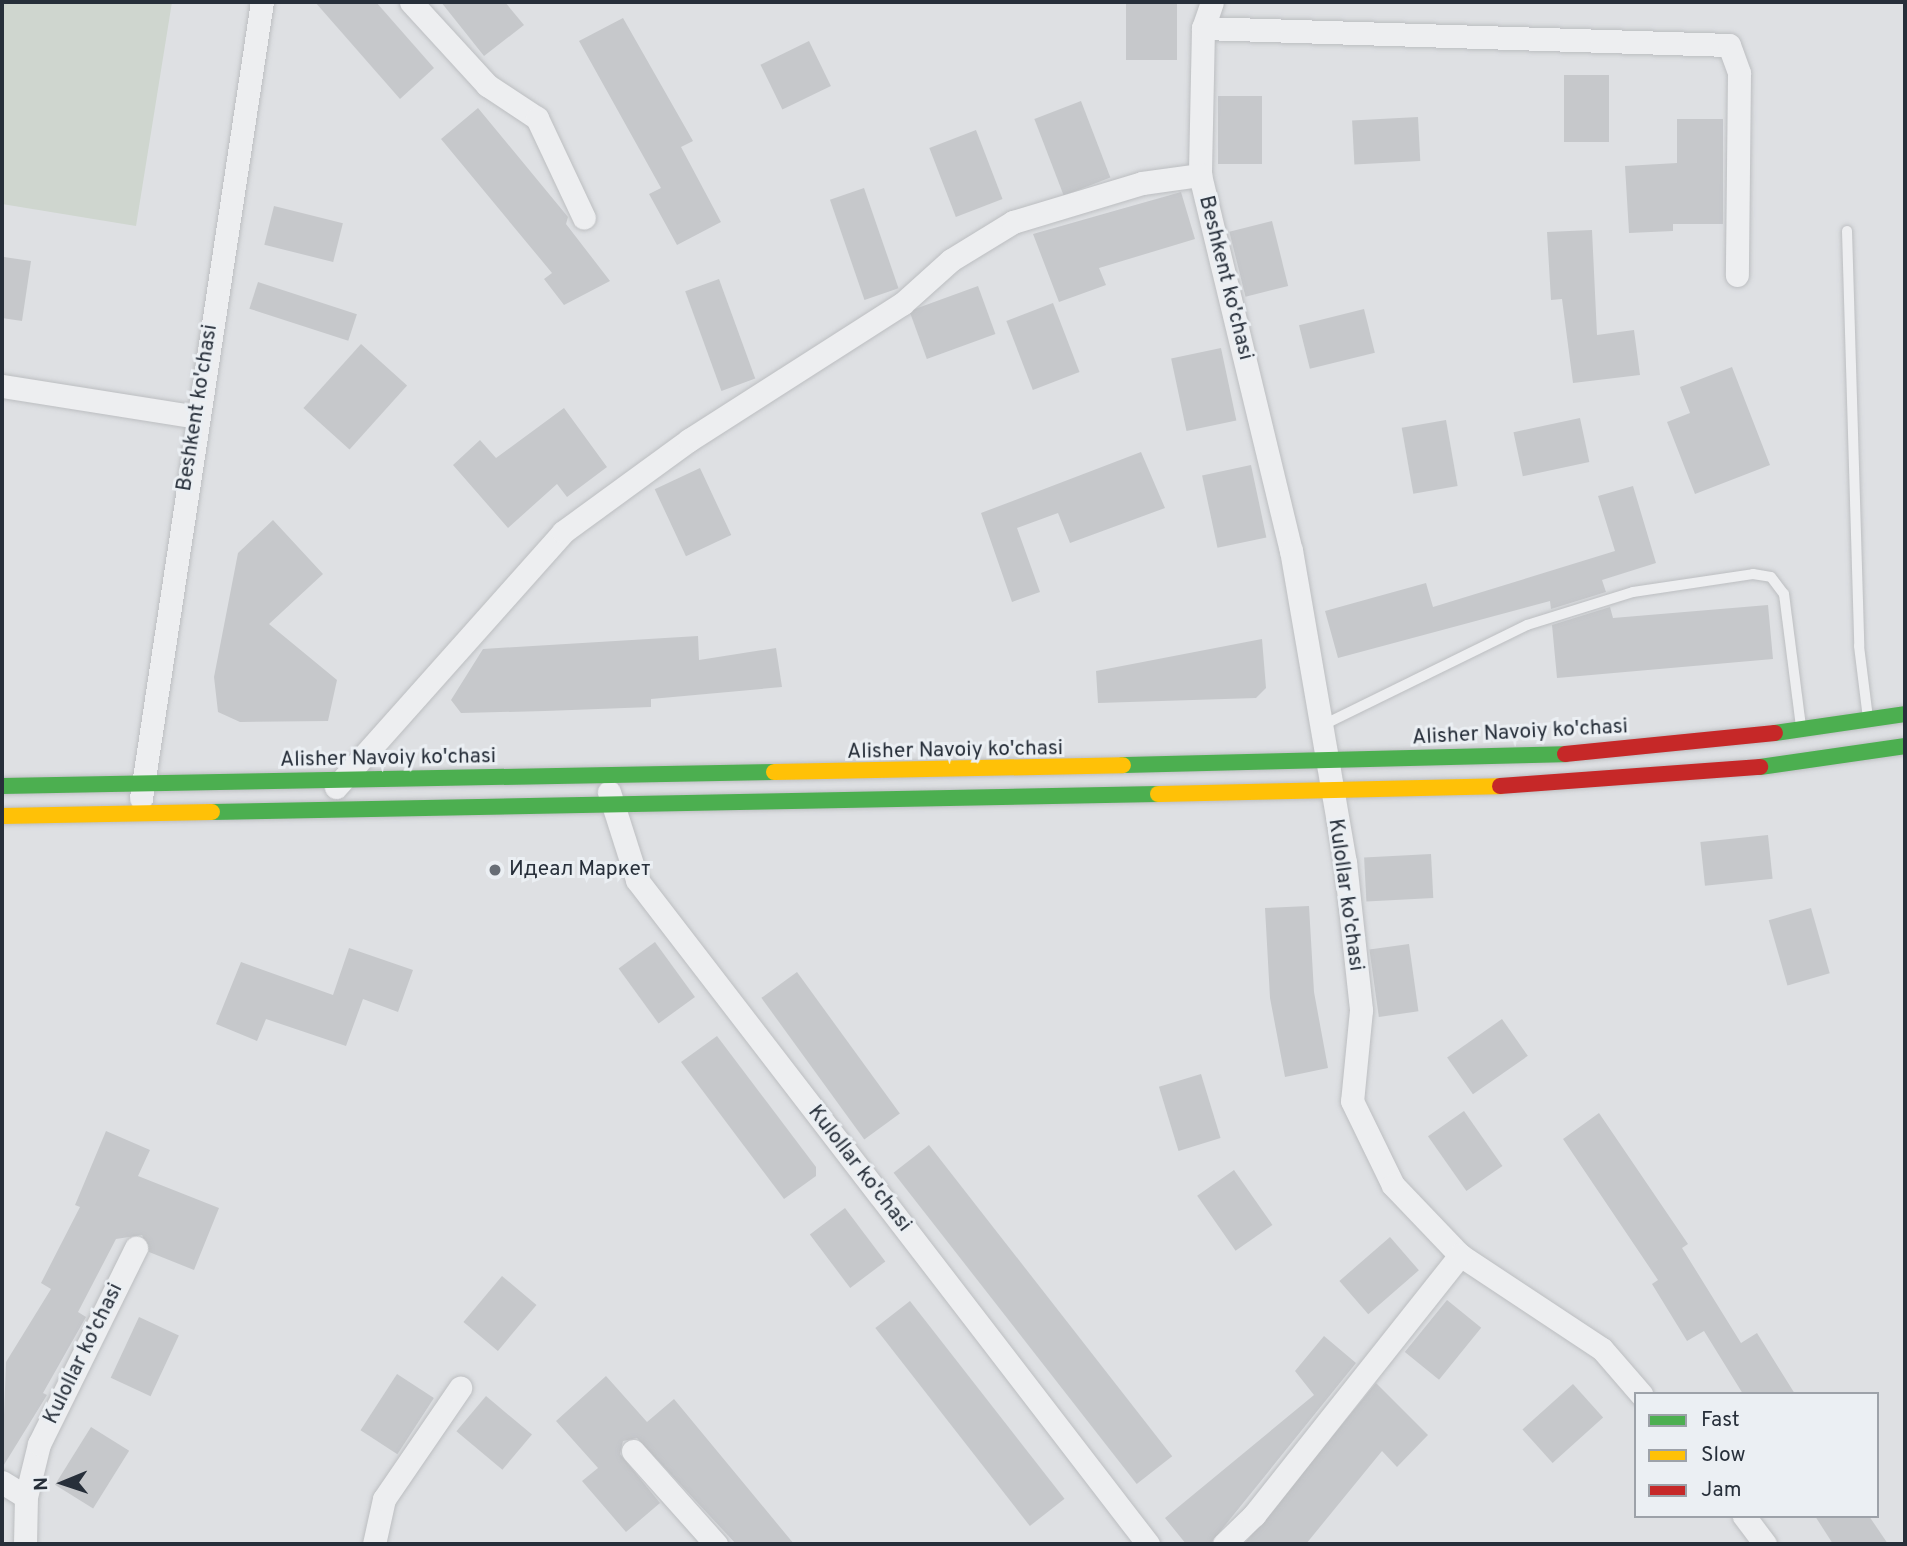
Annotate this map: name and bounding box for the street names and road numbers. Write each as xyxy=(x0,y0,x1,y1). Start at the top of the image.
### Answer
street label: Beshkent ko'chasi xyxy=(1192,193,1258,363)
street label: Beshkent ko'chasi xyxy=(172,323,224,493)
street label: Alisher Navoiy ko'chasi xyxy=(1411,715,1629,751)
street label: Alisher Navoiy ko'chasi xyxy=(847,737,1063,765)
street label: Alisher Navoiy ko'chasi xyxy=(280,745,496,773)
street label: Kulollar ko'chasi xyxy=(1322,817,1368,973)
street label: Kulollar ko'chasi xyxy=(802,1101,916,1237)
street label: Kulollar ko'chasi xyxy=(39,1279,129,1429)

